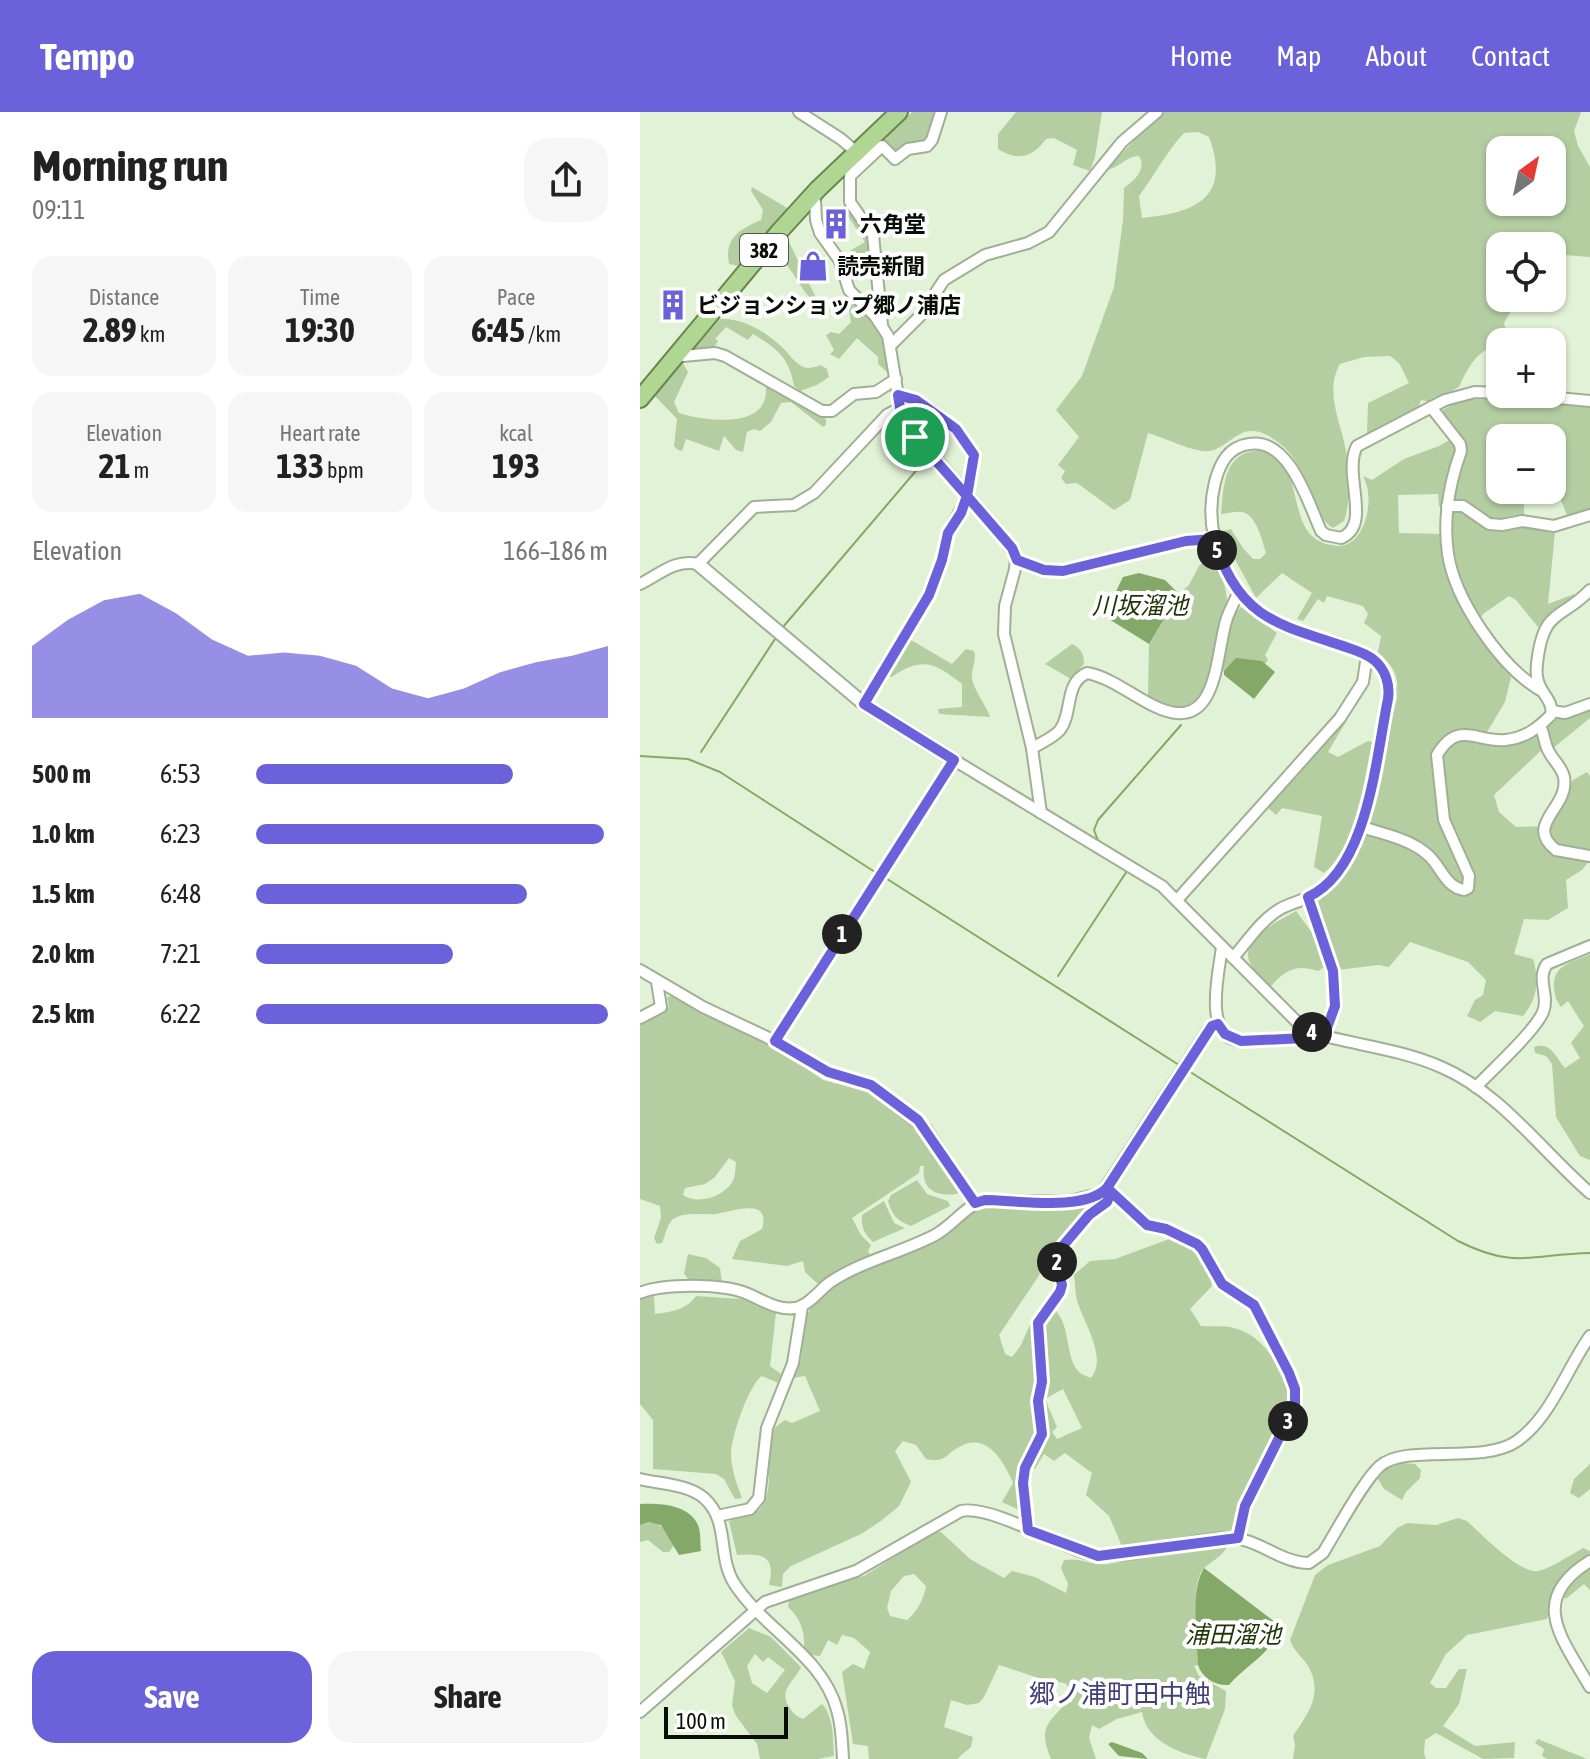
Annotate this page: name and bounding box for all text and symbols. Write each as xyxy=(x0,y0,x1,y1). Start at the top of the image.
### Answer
text: Tempo xyxy=(40,35,135,78)
text: Home xyxy=(1170,40,1232,72)
text: Map xyxy=(1276,40,1321,72)
text: About xyxy=(1365,40,1427,72)
text: Contact xyxy=(1471,40,1550,72)
north arrow xyxy=(1486,136,1566,216)
map controls xyxy=(1486,136,1566,504)
button: share xyxy=(524,138,608,222)
text: Morning run xyxy=(32,140,228,190)
text: 09:11 xyxy=(32,195,86,225)
building icon: 六角堂 xyxy=(819,207,853,241)
place label: 六角堂 xyxy=(860,211,926,237)
button: locate xyxy=(1486,232,1566,312)
road number: 382 xyxy=(740,234,788,266)
shop icon: 読売新聞 xyxy=(796,249,830,283)
place label: 読売新聞 xyxy=(837,253,925,279)
text: Distance xyxy=(89,284,159,310)
text: Time xyxy=(300,284,340,310)
text: Pace xyxy=(497,284,535,310)
building icon: ビジョンショップ郷ノ浦店 xyxy=(656,288,690,322)
place label: ビジョンショップ郷ノ浦店 xyxy=(697,292,961,318)
text: 2.89 xyxy=(83,310,137,349)
text: 19:30 xyxy=(285,310,355,349)
text: 6:45 xyxy=(471,310,525,349)
text: km xyxy=(137,321,165,347)
text: /km xyxy=(525,321,561,347)
button: + xyxy=(1486,328,1566,408)
pin xyxy=(881,403,949,471)
icon: arrive xyxy=(893,415,937,459)
text: Elevation xyxy=(86,420,162,446)
text: Heart rate xyxy=(279,420,361,446)
text: kcal xyxy=(499,420,533,446)
button: − xyxy=(1486,424,1566,504)
text: 21 xyxy=(99,446,131,485)
text: 133 xyxy=(276,446,324,485)
text: 193 xyxy=(492,446,540,485)
text: m xyxy=(131,457,149,483)
text: bpm xyxy=(324,457,364,483)
pin: 5 xyxy=(1197,530,1237,570)
text: Elevation xyxy=(32,536,122,566)
text: 166–186 m xyxy=(503,536,608,566)
text: 5 xyxy=(1212,537,1222,563)
water label: 川坂溜池 xyxy=(1092,592,1190,619)
text: 500 m xyxy=(32,759,91,789)
text: 6:53 xyxy=(160,759,201,789)
text: 1.0 km xyxy=(32,819,95,849)
text: 6:23 xyxy=(160,819,201,849)
text: 1.5 km xyxy=(32,879,95,909)
text: 6:48 xyxy=(160,879,201,909)
pin: 1 xyxy=(822,914,862,954)
text: 1 xyxy=(837,921,847,947)
text: 2.0 km xyxy=(32,939,95,969)
text: 7:21 xyxy=(160,939,201,969)
text: 2.5 km xyxy=(32,999,95,1029)
text: 6:22 xyxy=(160,999,201,1029)
pin: 4 xyxy=(1292,1012,1332,1052)
text: 4 xyxy=(1307,1019,1317,1045)
pin: 2 xyxy=(1037,1242,1077,1282)
text: 2 xyxy=(1052,1249,1062,1275)
pin: 3 xyxy=(1268,1401,1308,1441)
text: 3 xyxy=(1283,1408,1293,1434)
water label: 浦田溜池 xyxy=(1185,1621,1283,1648)
button: Save xyxy=(32,1651,312,1743)
button: Share xyxy=(328,1651,608,1743)
district label: 郷ノ浦町田中触 xyxy=(1029,1679,1211,1709)
scale bar xyxy=(664,1703,788,1739)
text: 100 m xyxy=(676,1708,726,1734)

